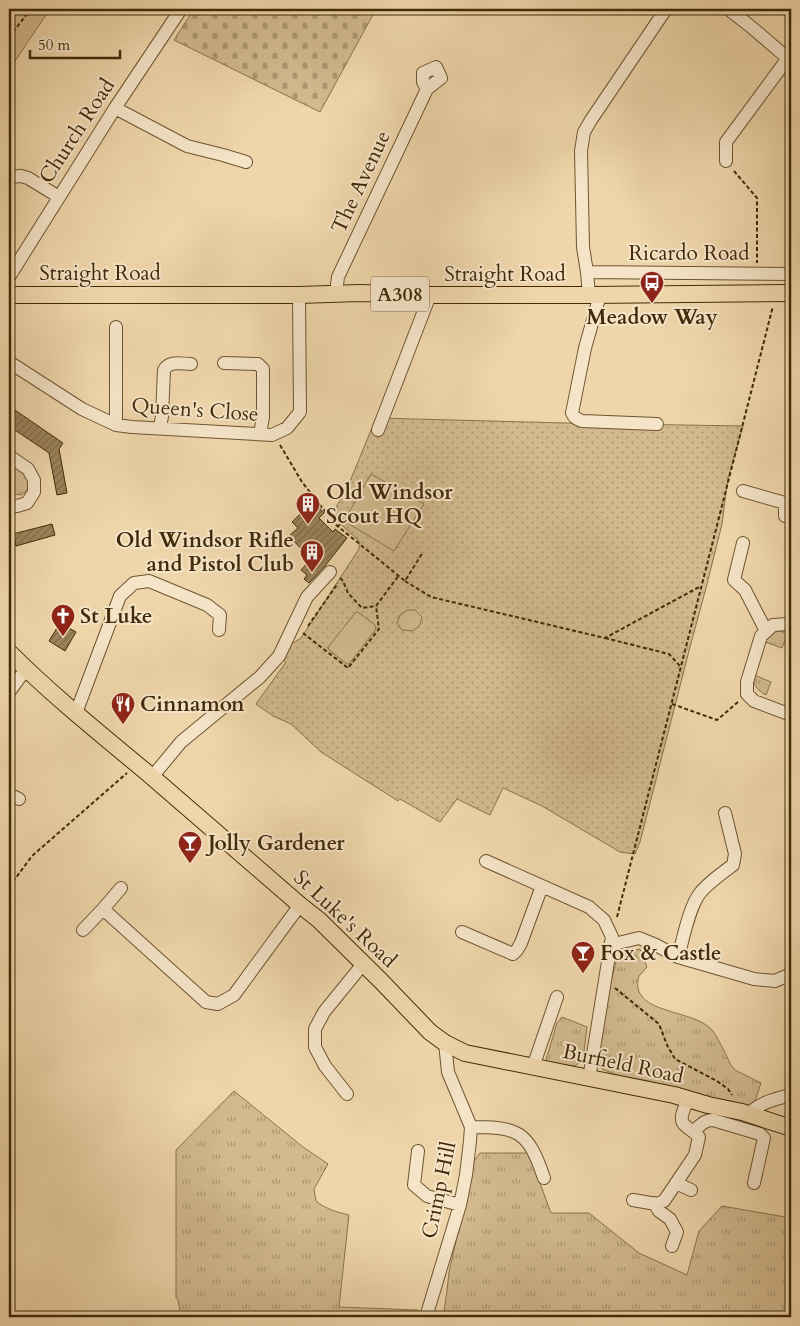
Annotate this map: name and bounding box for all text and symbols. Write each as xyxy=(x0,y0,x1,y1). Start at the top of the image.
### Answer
scale bar xyxy=(30,28,120,60)
text: 50 m xyxy=(38,35,70,55)
street label: Church Road xyxy=(32,73,122,189)
street label: The Avenue xyxy=(325,126,397,238)
street label: Ricardo Road xyxy=(628,239,750,268)
street label: Straight Road xyxy=(39,259,161,288)
street label: Straight Road xyxy=(444,260,566,289)
bus stop icon: Meadow Way xyxy=(639,270,665,304)
road number: A308 xyxy=(371,276,429,312)
place label: Meadow Way xyxy=(586,303,718,332)
street label: Queen's Close xyxy=(130,391,260,429)
place label: Old Windsor Scout HQ xyxy=(326,478,453,531)
building icon: Old Windsor Scout HQ xyxy=(295,491,321,525)
place label: Old Windsor Rifle and Pistol Club xyxy=(116,526,294,579)
building icon: Old Windsor Rifle and Pistol Club xyxy=(299,539,325,573)
place label: St Luke xyxy=(80,602,152,631)
church icon: St Luke xyxy=(50,603,76,637)
place label: Cinnamon xyxy=(140,690,245,719)
restaurant icon: Cinnamon xyxy=(110,691,136,725)
place label: Jolly Gardener xyxy=(205,829,345,858)
bar icon: Jolly Gardener xyxy=(177,830,203,864)
street label: St Luke's Road xyxy=(287,864,403,974)
place label: Fox & Castle xyxy=(600,939,721,968)
bar icon: Fox & Castle xyxy=(570,940,596,974)
street label: Burfield Road xyxy=(560,1037,686,1091)
street label: Crimp Hill xyxy=(415,1139,463,1241)

